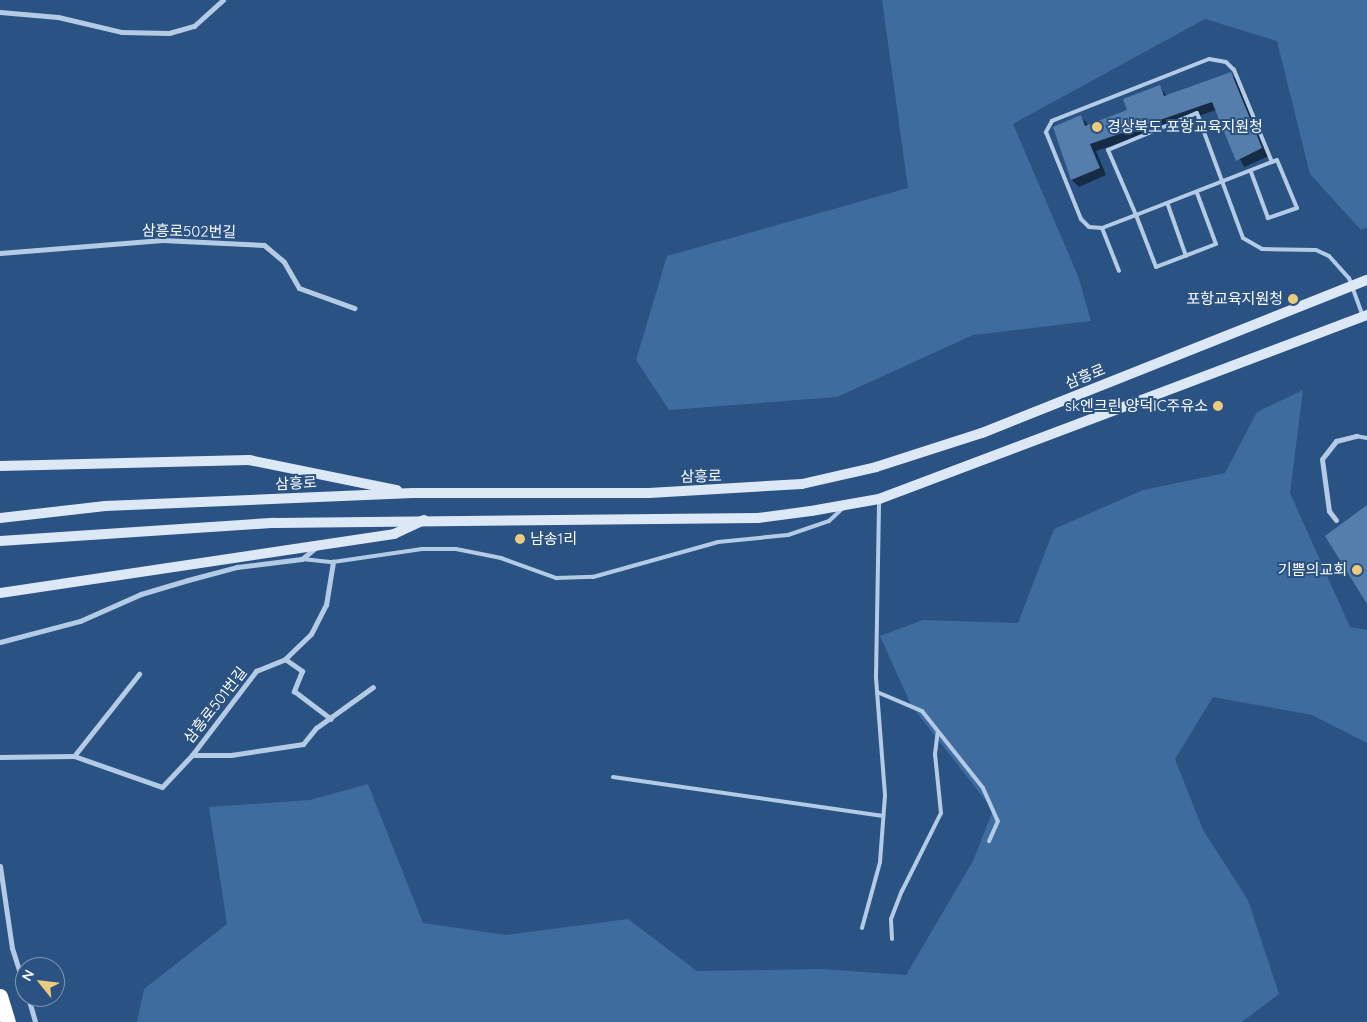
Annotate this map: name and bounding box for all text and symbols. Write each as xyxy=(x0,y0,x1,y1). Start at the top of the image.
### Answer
place label: 경상북도 포항교육지원청 xyxy=(1107,118,1263,136)
marker: 경상북도 포항교육지원청 xyxy=(1091,121,1103,133)
street label: 삼흥로502번길 xyxy=(142,221,236,241)
place label: 포항교육지원청 xyxy=(1186,290,1283,308)
marker: 포항교육지원청 xyxy=(1287,293,1299,305)
street label: 삼흥로 xyxy=(1062,360,1108,392)
place label: sk엔크린 양덕IC주유소 xyxy=(1065,397,1208,415)
marker: sk엔크린 양덕IC주유소 xyxy=(1212,400,1224,412)
street label: 삼흥로 xyxy=(680,467,722,485)
street label: 삼흥로 xyxy=(275,473,317,493)
place label: 남송1리 xyxy=(530,530,577,548)
marker: 남송1리 xyxy=(514,533,526,545)
place label: 기쁨의교회 xyxy=(1278,561,1347,579)
marker: 기쁨의교회 xyxy=(1351,564,1363,576)
street label: 삼흥로501번길 xyxy=(180,663,250,747)
north arrow xyxy=(15,957,65,1007)
text: N xyxy=(17,966,38,984)

